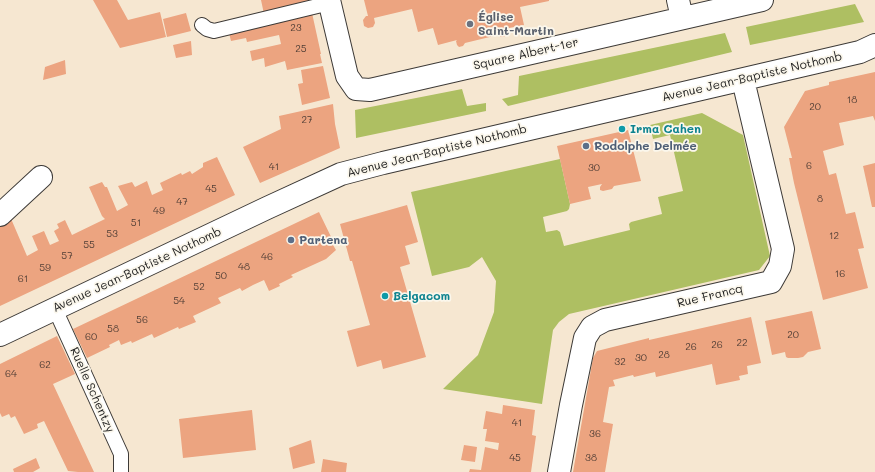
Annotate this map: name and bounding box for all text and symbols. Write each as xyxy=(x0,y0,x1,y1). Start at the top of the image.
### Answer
place label: Église Saint-Martin xyxy=(478,10,554,38)
marker: Église Saint-Martin xyxy=(465,19,475,29)
house number: 23 xyxy=(290,22,302,34)
street label: Square Albert-1er xyxy=(472,35,580,73)
house number: 25 xyxy=(295,43,307,55)
street label: Avenue Jean-Baptiste Nothomb xyxy=(660,49,844,105)
house number: 18 xyxy=(847,94,857,106)
house number: 20 xyxy=(809,101,821,113)
house number: 27 xyxy=(301,114,313,126)
street label: Avenue Jean-Baptiste Nothomb xyxy=(346,122,528,180)
place label: Irma Cahen xyxy=(630,122,701,136)
marker: Irma Cahen xyxy=(617,124,627,134)
place label: Rodolphe Delmée xyxy=(594,139,697,153)
marker: Rodolphe Delmée xyxy=(581,141,591,151)
house number: 6 xyxy=(806,160,812,172)
house number: 41 xyxy=(269,161,279,173)
house number: 30 xyxy=(588,162,600,174)
house number: 45 xyxy=(205,183,217,195)
house number: 8 xyxy=(817,193,823,205)
house number: 47 xyxy=(176,196,188,208)
house number: 49 xyxy=(153,205,165,217)
house number: 51 xyxy=(131,217,141,229)
street label: Avenue Jean-Baptiste Nothomb xyxy=(50,224,224,316)
house number: 53 xyxy=(106,228,118,240)
house number: 12 xyxy=(829,230,839,242)
place label: Partena xyxy=(299,233,348,247)
marker: Partena xyxy=(286,235,296,245)
house number: 55 xyxy=(83,239,95,251)
house number: 57 xyxy=(61,250,73,262)
house number: 46 xyxy=(261,251,273,263)
house number: 48 xyxy=(238,261,250,273)
house number: 59 xyxy=(39,262,51,274)
house number: 16 xyxy=(835,268,845,280)
house number: 50 xyxy=(215,270,227,282)
house number: 61 xyxy=(18,273,28,285)
house number: 52 xyxy=(193,281,205,293)
street label: Rue Francq xyxy=(676,281,744,311)
place label: Belgacom xyxy=(393,289,450,303)
marker: Belgacom xyxy=(380,291,390,301)
house number: 54 xyxy=(173,295,185,307)
house number: 56 xyxy=(136,314,148,326)
house number: 58 xyxy=(107,323,119,335)
house number: 20 xyxy=(787,329,799,341)
house number: 60 xyxy=(85,331,97,343)
house number: 22 xyxy=(736,337,748,349)
house number: 26 xyxy=(711,339,723,351)
house number: 26 xyxy=(685,341,697,353)
street label: Ruelle Schentzy xyxy=(67,345,117,435)
house number: 28 xyxy=(658,349,670,361)
house number: 30 xyxy=(635,352,647,364)
house number: 32 xyxy=(614,356,626,368)
house number: 62 xyxy=(39,359,51,371)
house number: 64 xyxy=(5,368,17,380)
house number: 41 xyxy=(512,417,522,429)
house number: 36 xyxy=(589,428,601,440)
house number: 45 xyxy=(509,452,521,464)
house number: 38 xyxy=(585,452,597,464)

